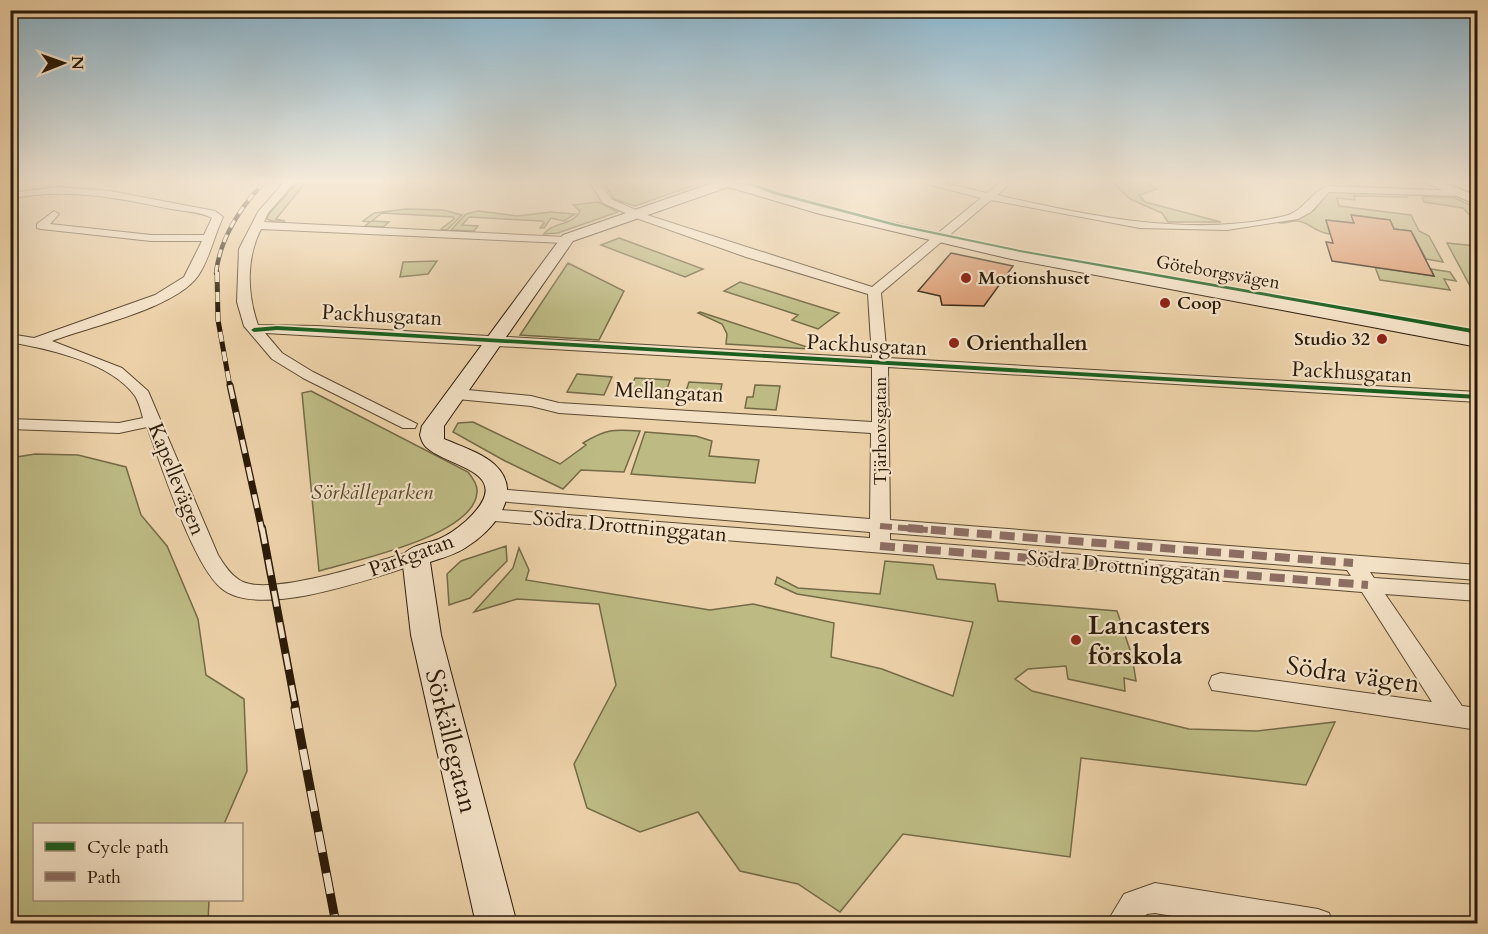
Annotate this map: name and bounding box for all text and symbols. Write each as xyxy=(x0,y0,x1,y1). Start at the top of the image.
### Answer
north arrow xyxy=(33,33,93,93)
text: N xyxy=(66,56,88,70)
street label: Göteborgsvägen xyxy=(1154,249,1283,296)
place label: Motionshuset xyxy=(978,266,1090,291)
marker: Motionshuset xyxy=(959,271,973,285)
place label: Coop xyxy=(1177,291,1222,316)
marker: Coop xyxy=(1158,296,1172,310)
street label: Packhusgatan xyxy=(321,298,443,333)
place label: Studio 32 xyxy=(1294,327,1370,352)
street label: Packhusgatan xyxy=(806,328,928,363)
place label: Orienthallen xyxy=(966,329,1088,358)
marker: Studio 32 xyxy=(1375,332,1389,346)
marker: Orienthallen xyxy=(947,336,961,350)
street label: Packhusgatan xyxy=(1291,355,1413,390)
street label: Mellangatan xyxy=(614,375,724,410)
street label: Tjärhovsgatan xyxy=(868,376,893,486)
street label: Kapellevägen xyxy=(141,419,212,540)
park label: Sörkälleparken xyxy=(311,478,434,507)
street label: Södra Drottninggatan xyxy=(532,504,728,549)
street label: Parkgatan xyxy=(364,527,458,584)
street label: Södra Drottninggatan xyxy=(1026,544,1222,589)
place label: Lancasters förskola xyxy=(1088,608,1210,673)
marker: Lancasters förskola xyxy=(1069,633,1083,647)
street label: Södra vägen xyxy=(1284,648,1422,701)
street label: Sörkällegatan xyxy=(417,666,486,817)
legend xyxy=(33,823,243,901)
text: Cycle path xyxy=(87,835,169,860)
text: Path xyxy=(87,865,121,890)

